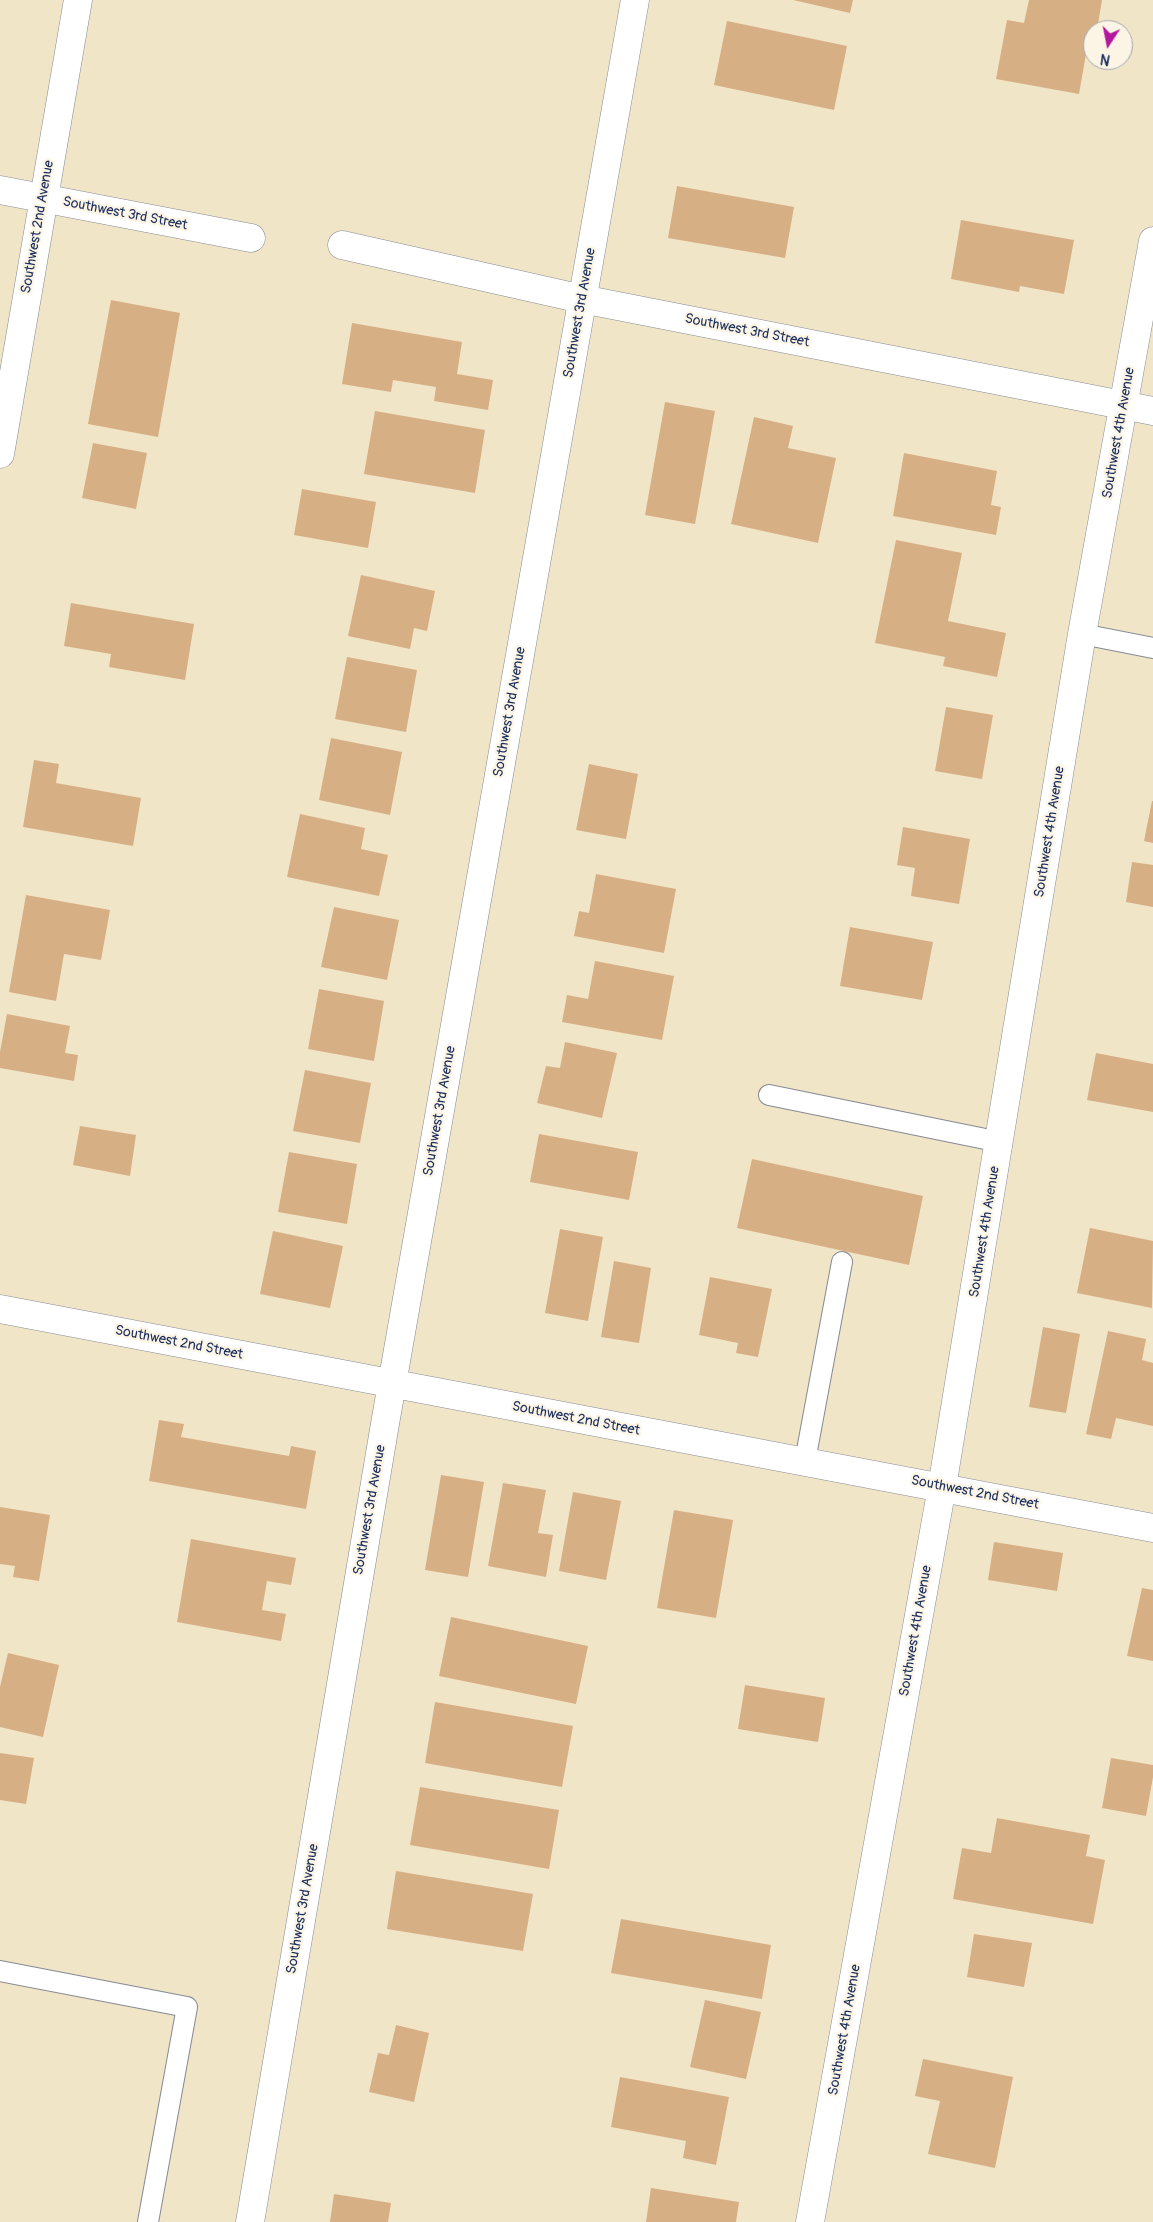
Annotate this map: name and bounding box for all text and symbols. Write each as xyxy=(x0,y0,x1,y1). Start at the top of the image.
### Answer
north arrow xyxy=(1083,20,1133,70)
text: N xyxy=(1099,50,1112,68)
street label: Southwest 2nd Avenue xyxy=(18,159,58,295)
street label: Southwest 3rd Street xyxy=(61,194,189,234)
street label: Southwest 3rd Avenue xyxy=(560,247,600,379)
street label: Southwest 3rd Street xyxy=(683,311,811,351)
street label: Southwest 4th Avenue xyxy=(1099,366,1139,500)
street label: Southwest 3rd Avenue xyxy=(490,646,530,778)
street label: Southwest 4th Avenue xyxy=(1031,765,1069,899)
street label: Southwest 3rd Avenue xyxy=(420,1045,460,1177)
street label: Southwest 4th Avenue xyxy=(966,1165,1004,1299)
street label: Southwest 2nd Street xyxy=(114,1322,244,1364)
street label: Southwest 2nd Street xyxy=(511,1398,641,1440)
street label: Southwest 3rd Avenue xyxy=(350,1444,390,1576)
street label: Southwest 2nd Street xyxy=(910,1472,1040,1514)
street label: Southwest 4th Avenue xyxy=(896,1564,936,1698)
street label: Southwest 3rd Avenue xyxy=(283,1843,323,1975)
street label: Southwest 4th Avenue xyxy=(825,1963,865,2097)

